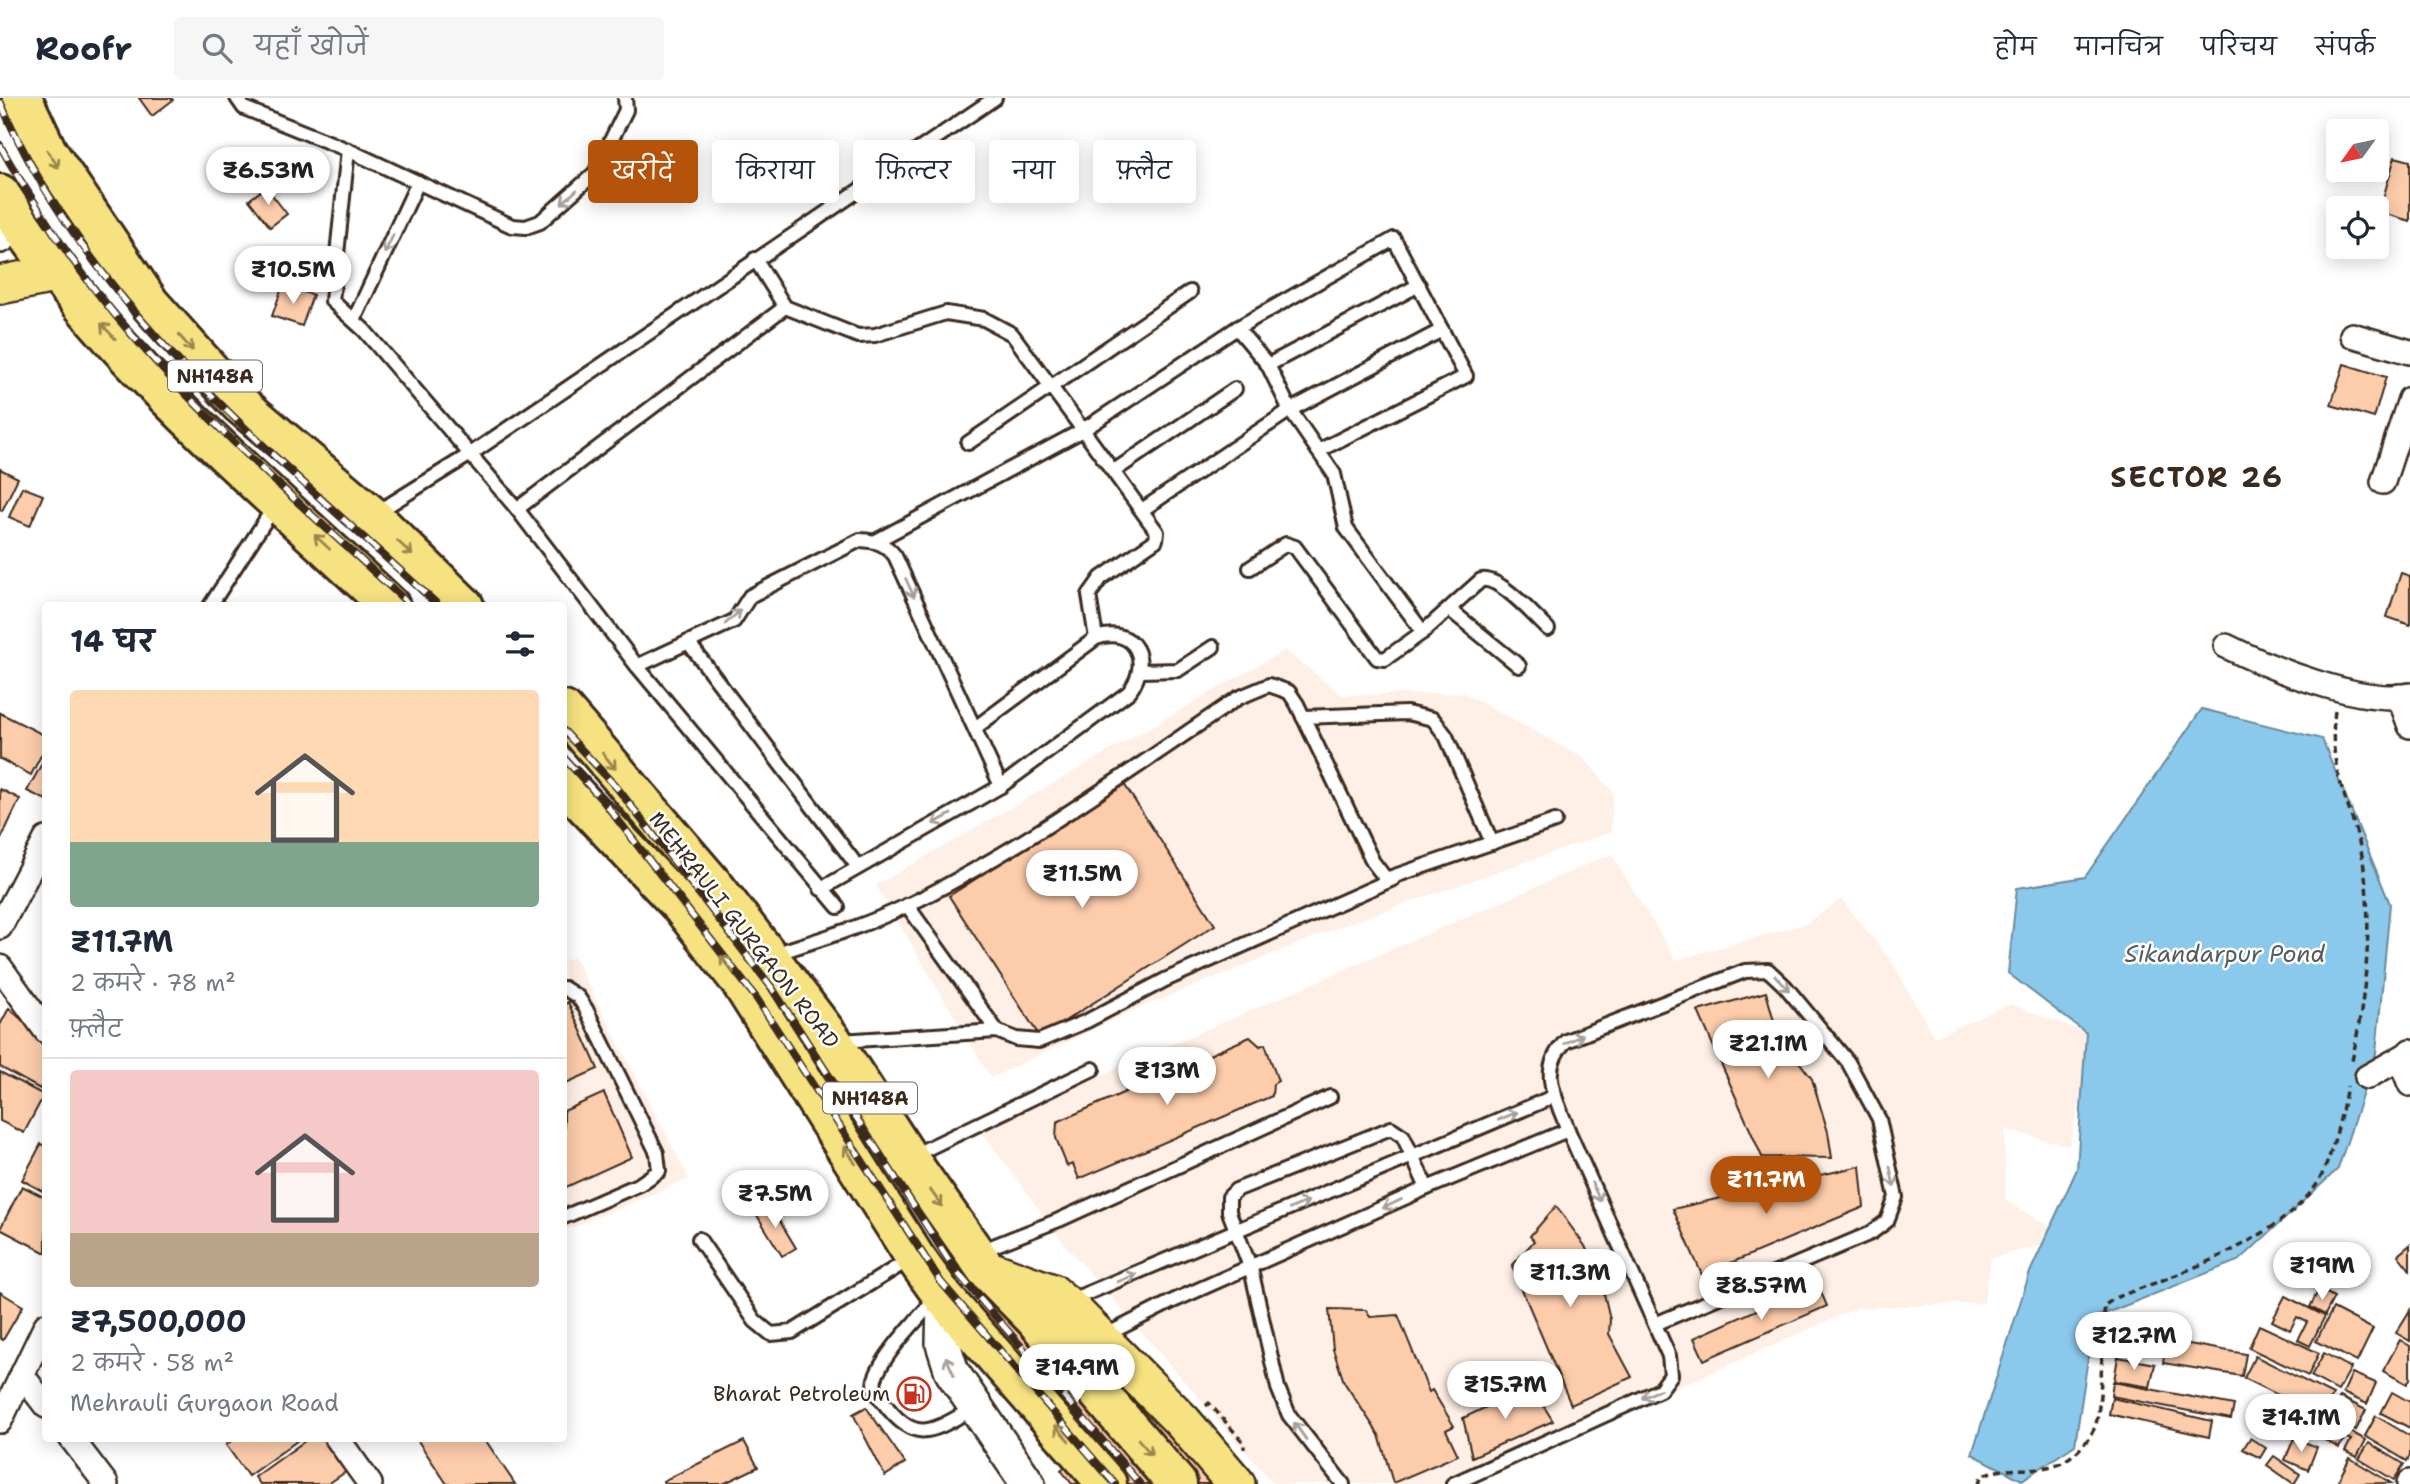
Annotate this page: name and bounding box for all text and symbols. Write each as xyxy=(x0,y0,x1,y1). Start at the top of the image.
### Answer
search box xyxy=(174,17,664,80)
text: Roofr xyxy=(35,26,132,71)
text: यहाँ खोजें xyxy=(254,28,368,63)
icon: search xyxy=(198,29,236,67)
text: होम xyxy=(1994,31,2037,63)
text: मानचित्र xyxy=(2075,31,2163,63)
text: परिचय xyxy=(2201,31,2277,63)
text: संपर्क xyxy=(2315,31,2375,63)
north arrow xyxy=(2326,119,2389,182)
map controls xyxy=(2326,119,2389,259)
chip: खरीदें xyxy=(588,140,698,203)
chip: किराया xyxy=(712,140,839,203)
chip: फ़िल्टर xyxy=(853,140,975,203)
chip: नया xyxy=(989,140,1079,203)
chip: फ़्लैट xyxy=(1093,140,1196,203)
pin: ₹6.53M xyxy=(211,148,325,207)
one-way arrow xyxy=(45,149,60,168)
text: ₹6.53M xyxy=(222,155,314,185)
one-way arrow xyxy=(561,188,578,205)
button: locate xyxy=(2326,196,2389,259)
one-way arrow xyxy=(382,233,395,254)
pin: ₹10.5M xyxy=(236,246,350,306)
text: ₹10.5M xyxy=(250,254,336,284)
one-way arrow xyxy=(100,322,116,340)
one-way arrow xyxy=(177,334,194,351)
road number: NH148A xyxy=(168,360,262,392)
district label: SECTOR 26 xyxy=(2110,458,2284,496)
one-way arrow xyxy=(314,534,331,551)
one-way arrow xyxy=(397,539,414,556)
one-way arrow xyxy=(904,577,917,598)
one-way arrow xyxy=(723,609,741,626)
text: 14 घर xyxy=(70,621,154,662)
icon: filters xyxy=(501,625,539,663)
icon: home xyxy=(242,735,368,861)
one-way arrow xyxy=(602,752,617,770)
street label: MEHRAULI GURGAON ROAD xyxy=(643,806,845,1054)
one-way arrow xyxy=(932,812,952,826)
pin: ₹11.5M xyxy=(1025,850,1139,910)
text: ₹11.5M xyxy=(1042,858,1122,888)
text: ₹11.7M xyxy=(70,921,173,962)
water label: Sikandarpur Pond xyxy=(2125,939,2326,969)
one-way arrow xyxy=(719,955,734,974)
text: 2 कमरे · 78 m² xyxy=(70,968,236,998)
one-way arrow xyxy=(1774,974,1790,992)
text: फ़्लैट xyxy=(70,1014,122,1044)
pin: ₹21.1M xyxy=(1711,1020,1825,1080)
text: ₹21.1M xyxy=(1728,1028,1808,1058)
one-way arrow xyxy=(1563,1032,1584,1046)
pin: ₹13M xyxy=(1126,1048,1208,1107)
text: ₹13M xyxy=(1134,1055,1200,1085)
road number: NH148A xyxy=(823,1082,917,1114)
one-way arrow xyxy=(1497,1109,1519,1122)
icon: home xyxy=(242,1115,368,1241)
one-way arrow xyxy=(843,1146,858,1165)
pin: ₹11.7M xyxy=(1709,1156,1823,1216)
text: ₹11.7M xyxy=(1726,1164,1806,1194)
one-way arrow xyxy=(1886,1165,1899,1188)
pin: ₹7.5M xyxy=(726,1170,824,1230)
text: ₹7.5M xyxy=(738,1178,812,1208)
one-way arrow xyxy=(1590,1181,1603,1203)
one-way arrow xyxy=(929,1188,943,1207)
one-way arrow xyxy=(1288,1198,1310,1211)
one-way arrow xyxy=(1382,1198,1403,1211)
pin: ₹19M xyxy=(2281,1242,2363,1302)
pin: ₹11.3M xyxy=(1513,1250,1627,1309)
text: ₹19M xyxy=(2289,1250,2355,1280)
text: ₹11.3M xyxy=(1529,1257,1611,1287)
pin: ₹8.57M xyxy=(1704,1262,1818,1322)
one-way arrow xyxy=(1116,1270,1137,1283)
text: ₹8.57M xyxy=(1715,1270,1807,1300)
text: ₹7,500,000 xyxy=(70,1301,247,1342)
pin: ₹12.7M xyxy=(2077,1312,2191,1372)
text: ₹12.7M xyxy=(2091,1320,2177,1350)
pin: ₹14.9M xyxy=(1020,1344,1134,1404)
text: 2 कमरे · 58 m² xyxy=(70,1348,234,1378)
text: ₹14.9M xyxy=(1035,1352,1119,1382)
one-way arrow xyxy=(943,1356,956,1377)
pin: ₹15.7M xyxy=(1448,1362,1562,1421)
text: ₹15.7M xyxy=(1463,1369,1547,1399)
fuel station icon: Bharat Petroleum xyxy=(895,1375,933,1413)
place label: Bharat Petroleum xyxy=(713,1380,890,1408)
one-way arrow xyxy=(1641,1387,1662,1401)
text: Mehrauli Gurgaon Road xyxy=(70,1388,339,1418)
pin: ₹14.1M xyxy=(2244,1394,2358,1454)
text: ₹14.1M xyxy=(2261,1402,2341,1432)
one-way arrow xyxy=(1293,1422,1307,1441)
one-way arrow xyxy=(1054,1424,1070,1442)
one-way arrow xyxy=(1137,1438,1153,1456)

